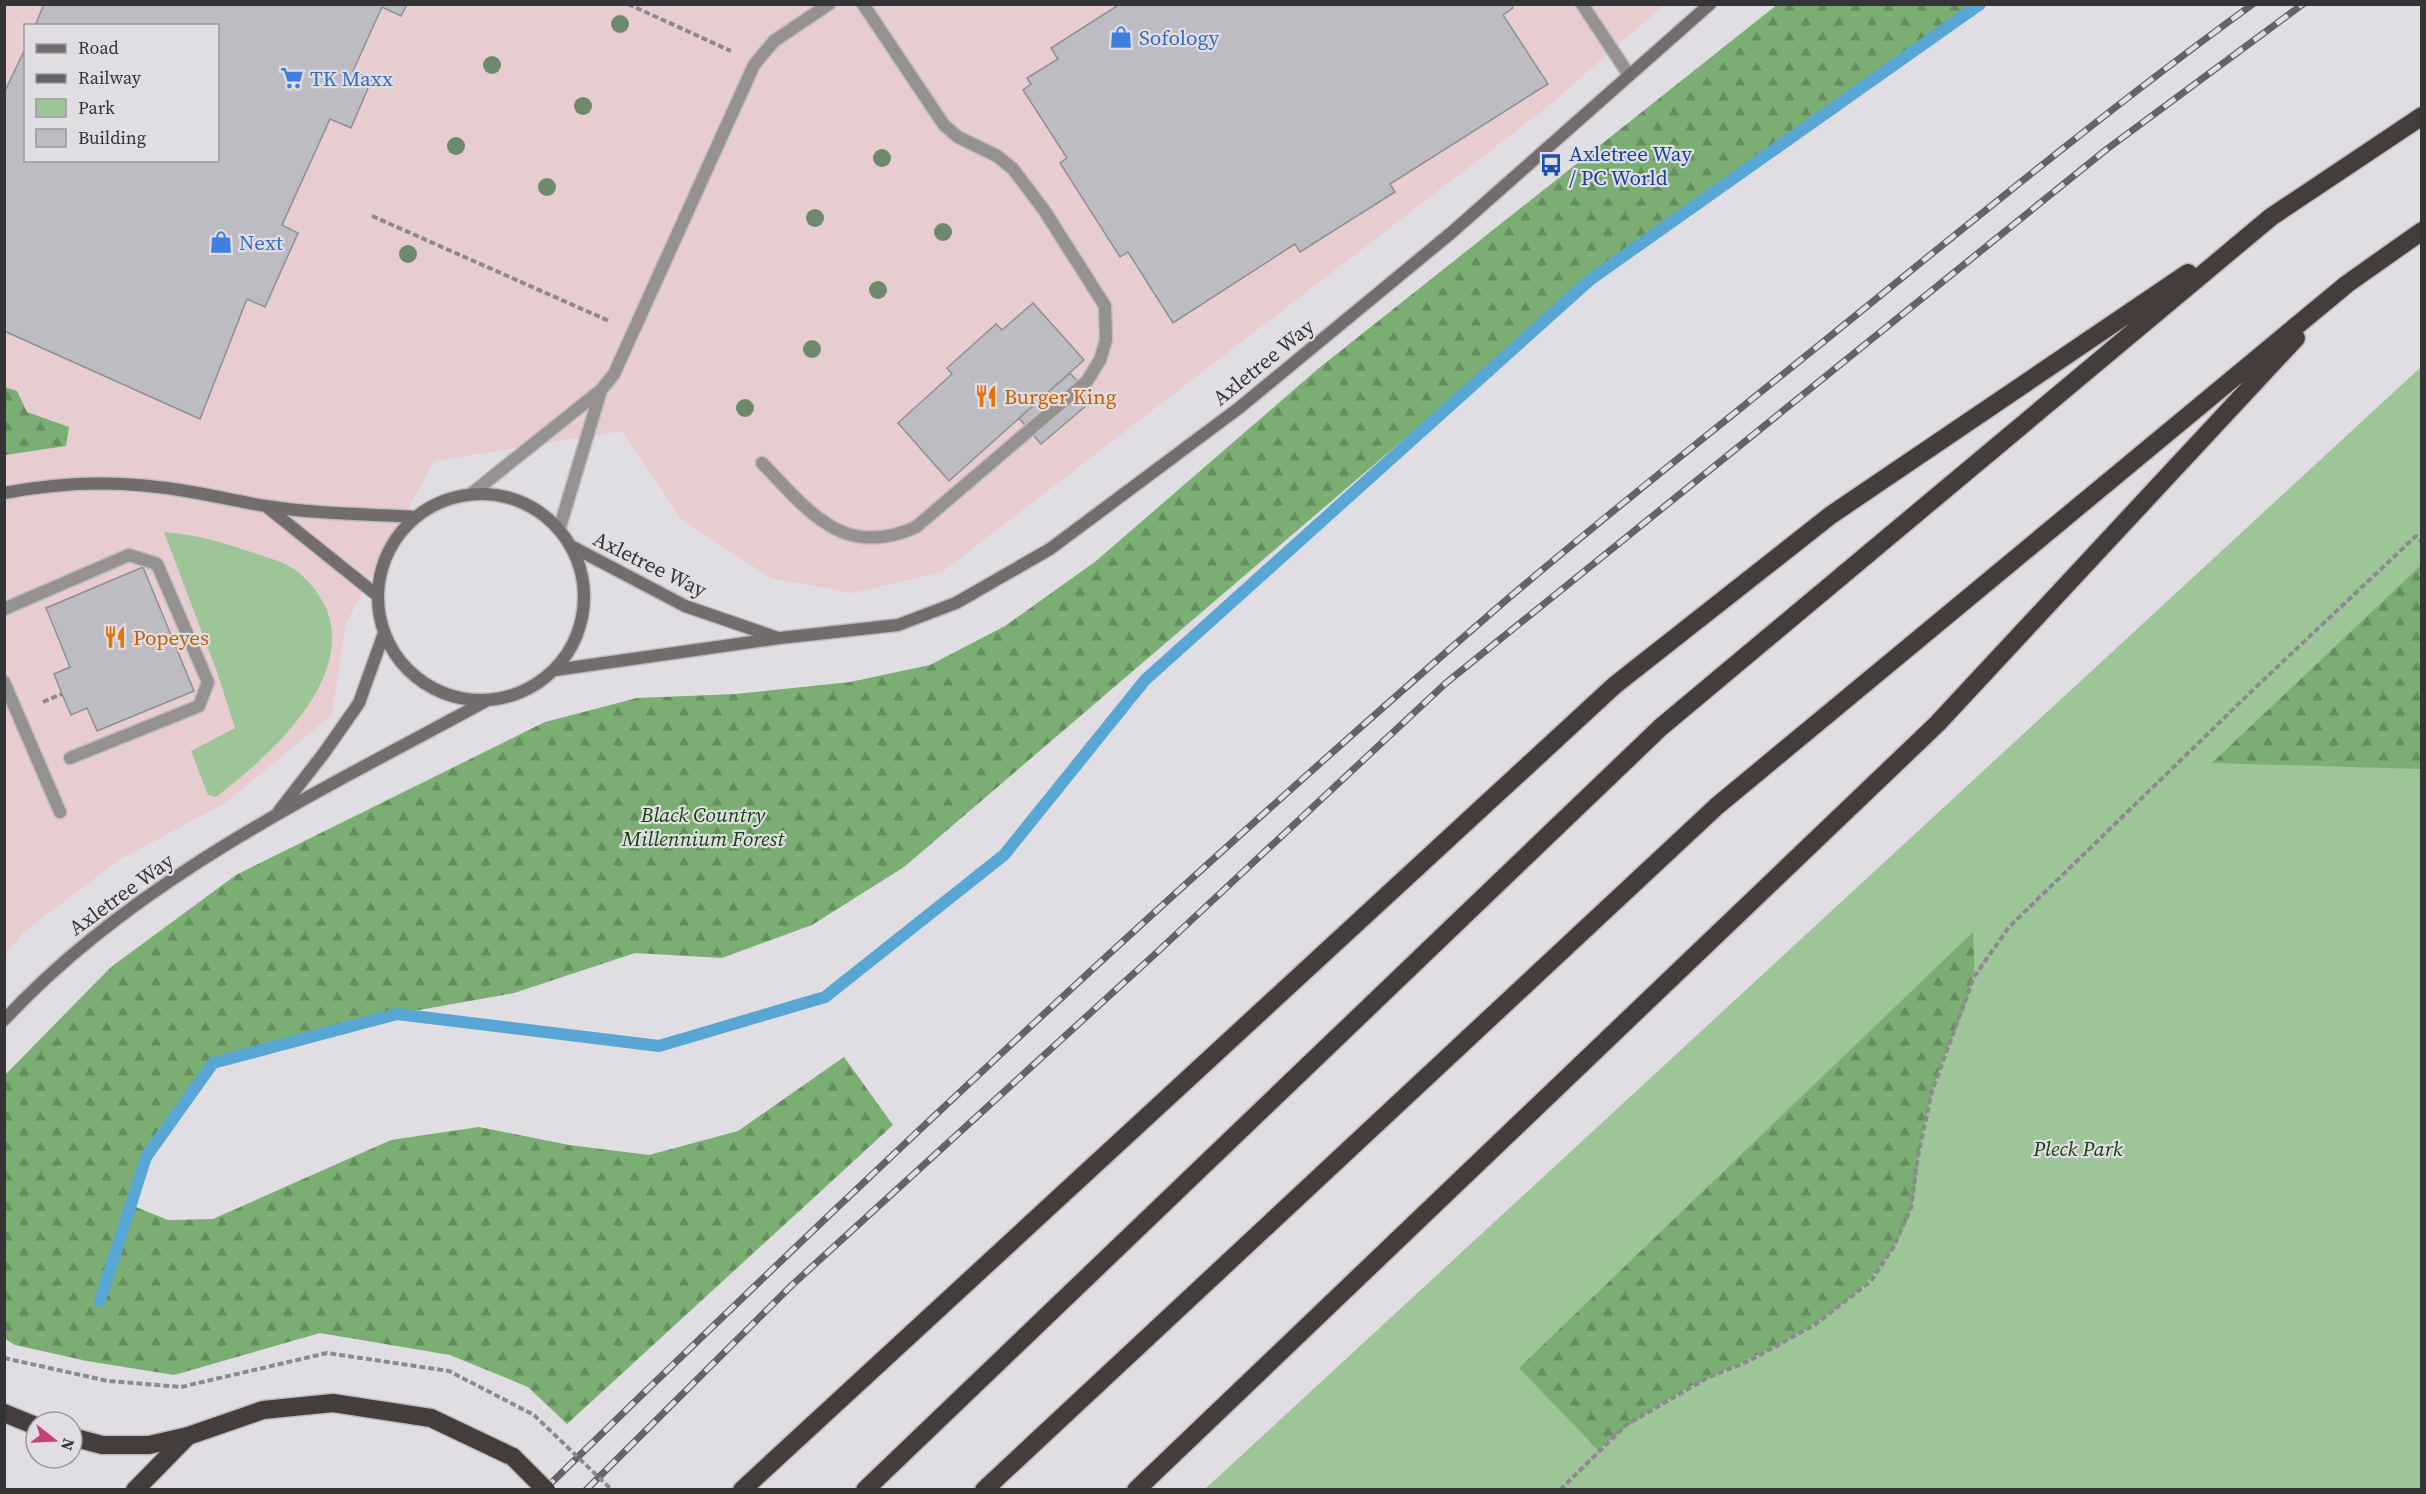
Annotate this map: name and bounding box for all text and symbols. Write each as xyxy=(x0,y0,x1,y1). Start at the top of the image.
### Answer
place label: Sofology xyxy=(1139,23,1220,52)
legend xyxy=(24,24,219,162)
shop icon: Sofology xyxy=(1108,24,1134,50)
text: Road xyxy=(78,35,119,60)
place label: TK Maxx xyxy=(310,64,393,93)
text: Railway xyxy=(78,65,142,90)
supermarket icon: TK Maxx xyxy=(279,65,305,91)
text: Park xyxy=(78,95,115,120)
text: Building xyxy=(78,125,146,150)
place label: Axletree Way / PC World xyxy=(1569,139,1692,192)
bus stop icon: Axletree Way / PC World xyxy=(1538,152,1564,178)
place label: Next xyxy=(239,228,283,257)
shop icon: Next xyxy=(208,229,234,255)
street label: Axletree Way xyxy=(1206,312,1320,412)
place label: Burger King xyxy=(1004,382,1117,411)
restaurant icon: Burger King xyxy=(973,383,999,409)
street label: Axletree Way xyxy=(588,524,712,604)
place label: Popeyes xyxy=(133,623,209,652)
restaurant icon: Popeyes xyxy=(102,624,128,650)
park label: Black Country Millennium Forest xyxy=(621,800,785,853)
street label: Axletree Way xyxy=(63,846,180,942)
park label: Pleck Park xyxy=(2032,1134,2123,1163)
north arrow xyxy=(24,1410,84,1470)
text: N xyxy=(56,1436,81,1454)

